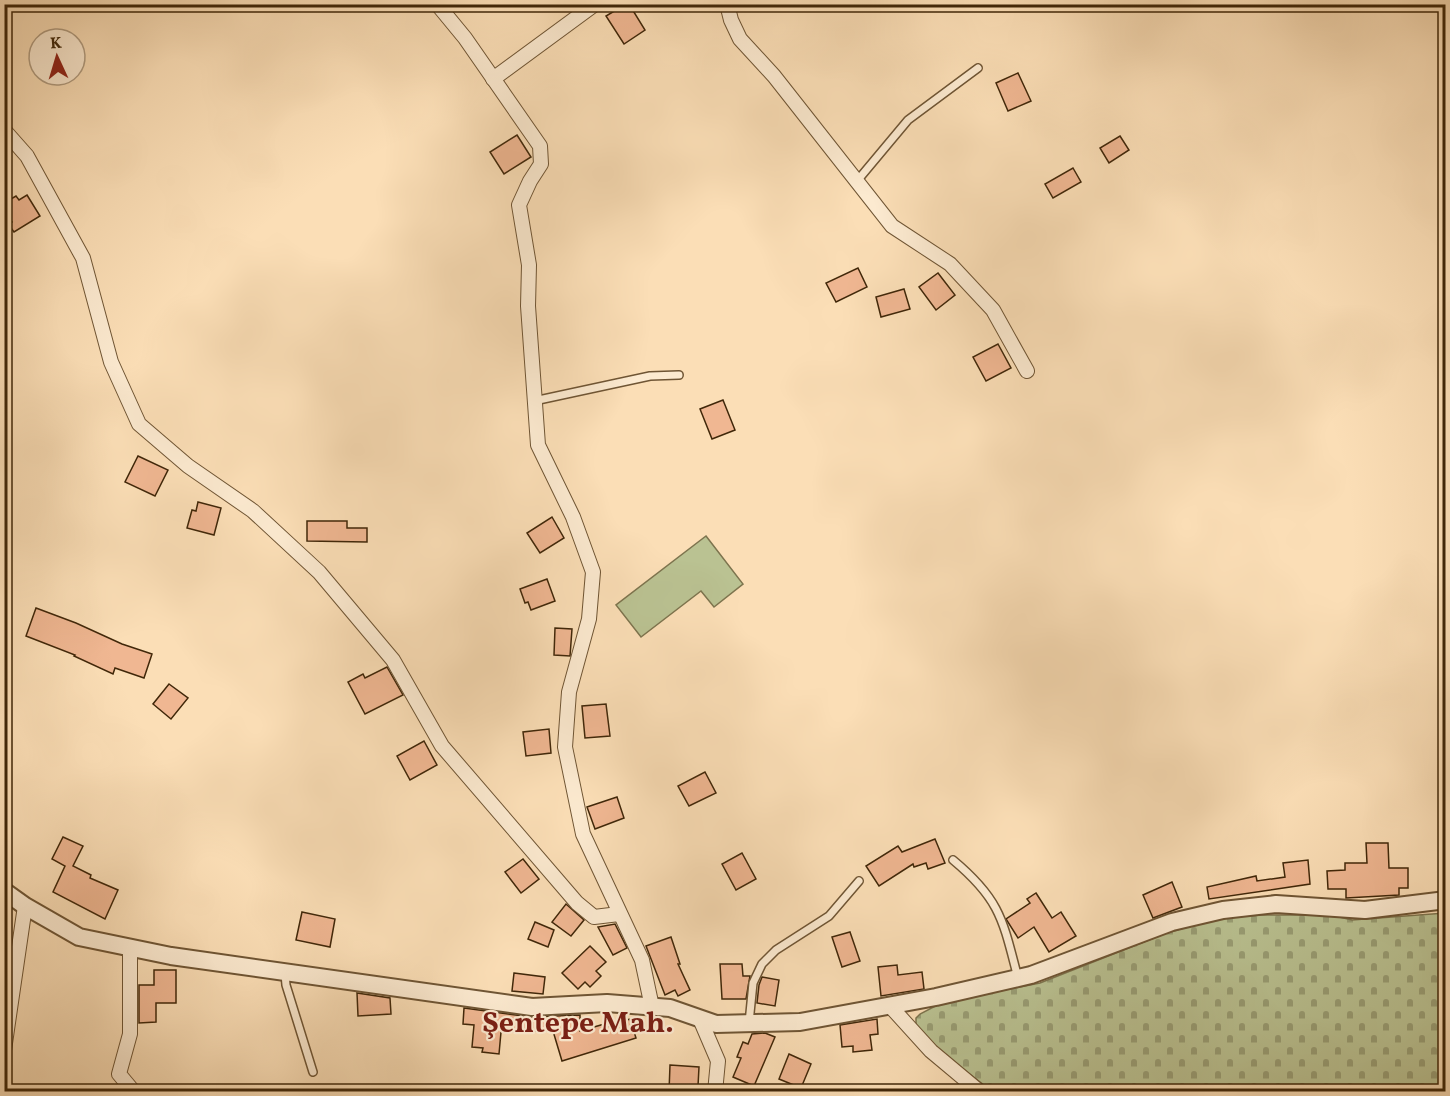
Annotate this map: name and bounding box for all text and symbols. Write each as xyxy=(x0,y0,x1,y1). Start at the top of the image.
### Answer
north arrow xyxy=(27,27,87,87)
text: K xyxy=(50,33,63,55)
district label: Şentepe Mah. xyxy=(482,1003,674,1045)

